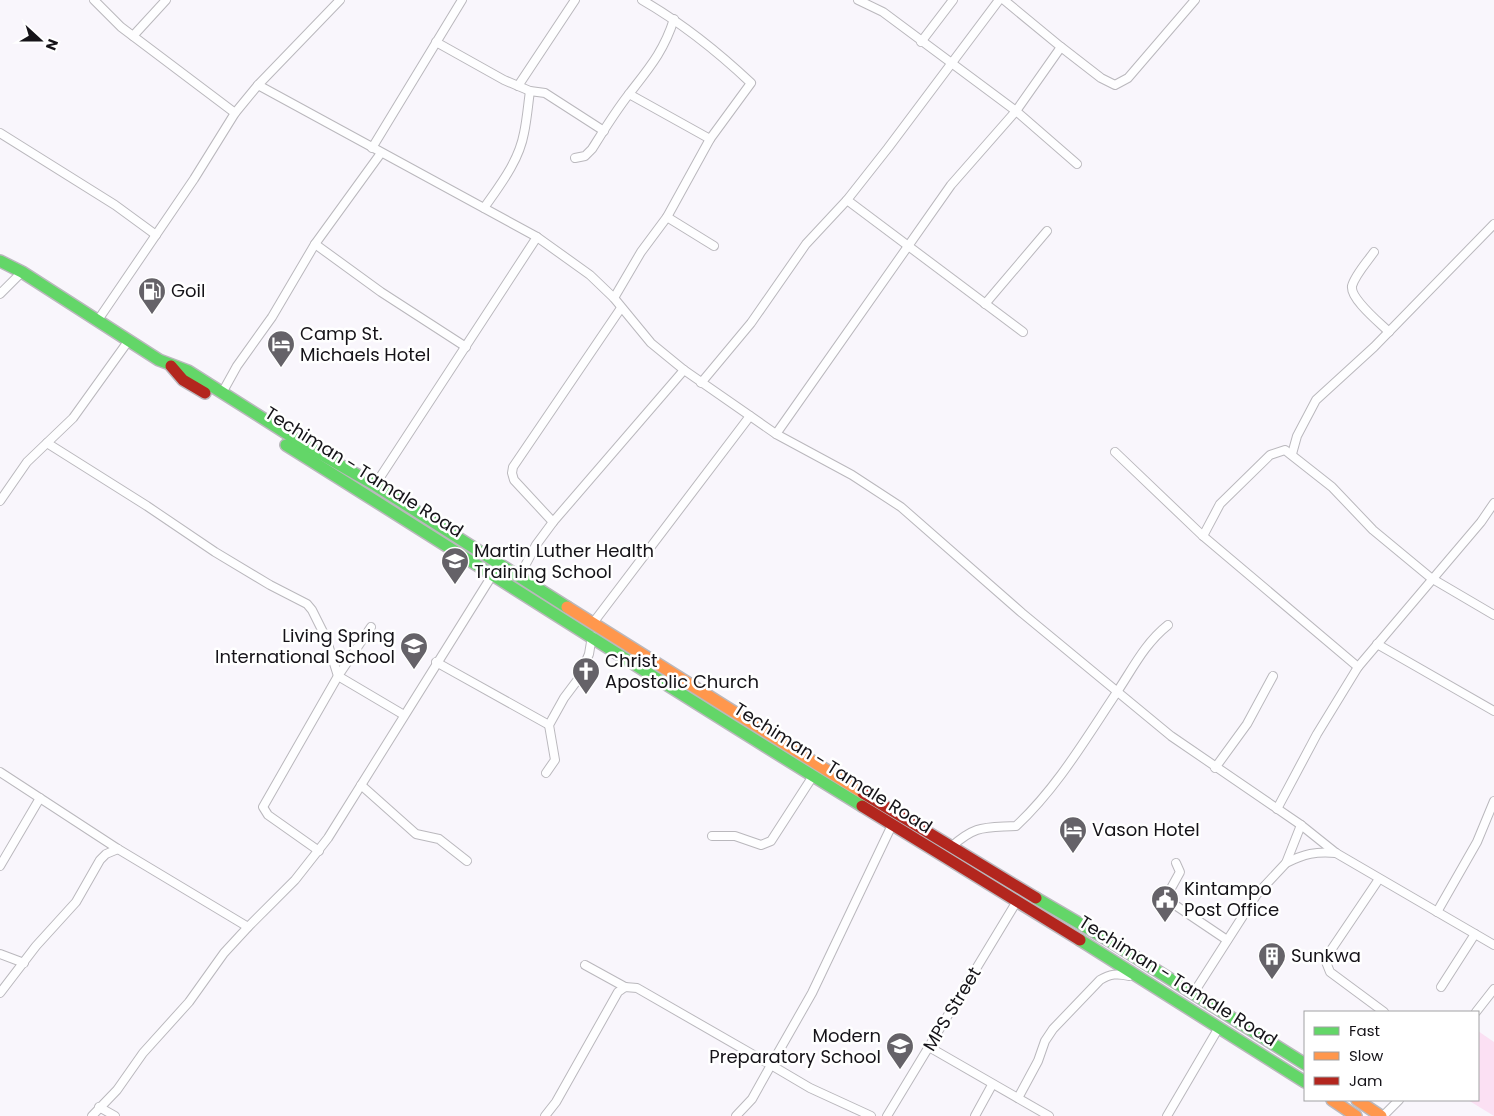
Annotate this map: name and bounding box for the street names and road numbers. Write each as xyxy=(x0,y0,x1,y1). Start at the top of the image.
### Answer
street label: Techiman - Tamale Road xyxy=(260,400,468,543)
street label: Techiman - Tamale Road xyxy=(729,696,937,839)
street label: Techiman - Tamale Road xyxy=(1074,909,1282,1052)
street label: MPS Street xyxy=(917,962,986,1055)

